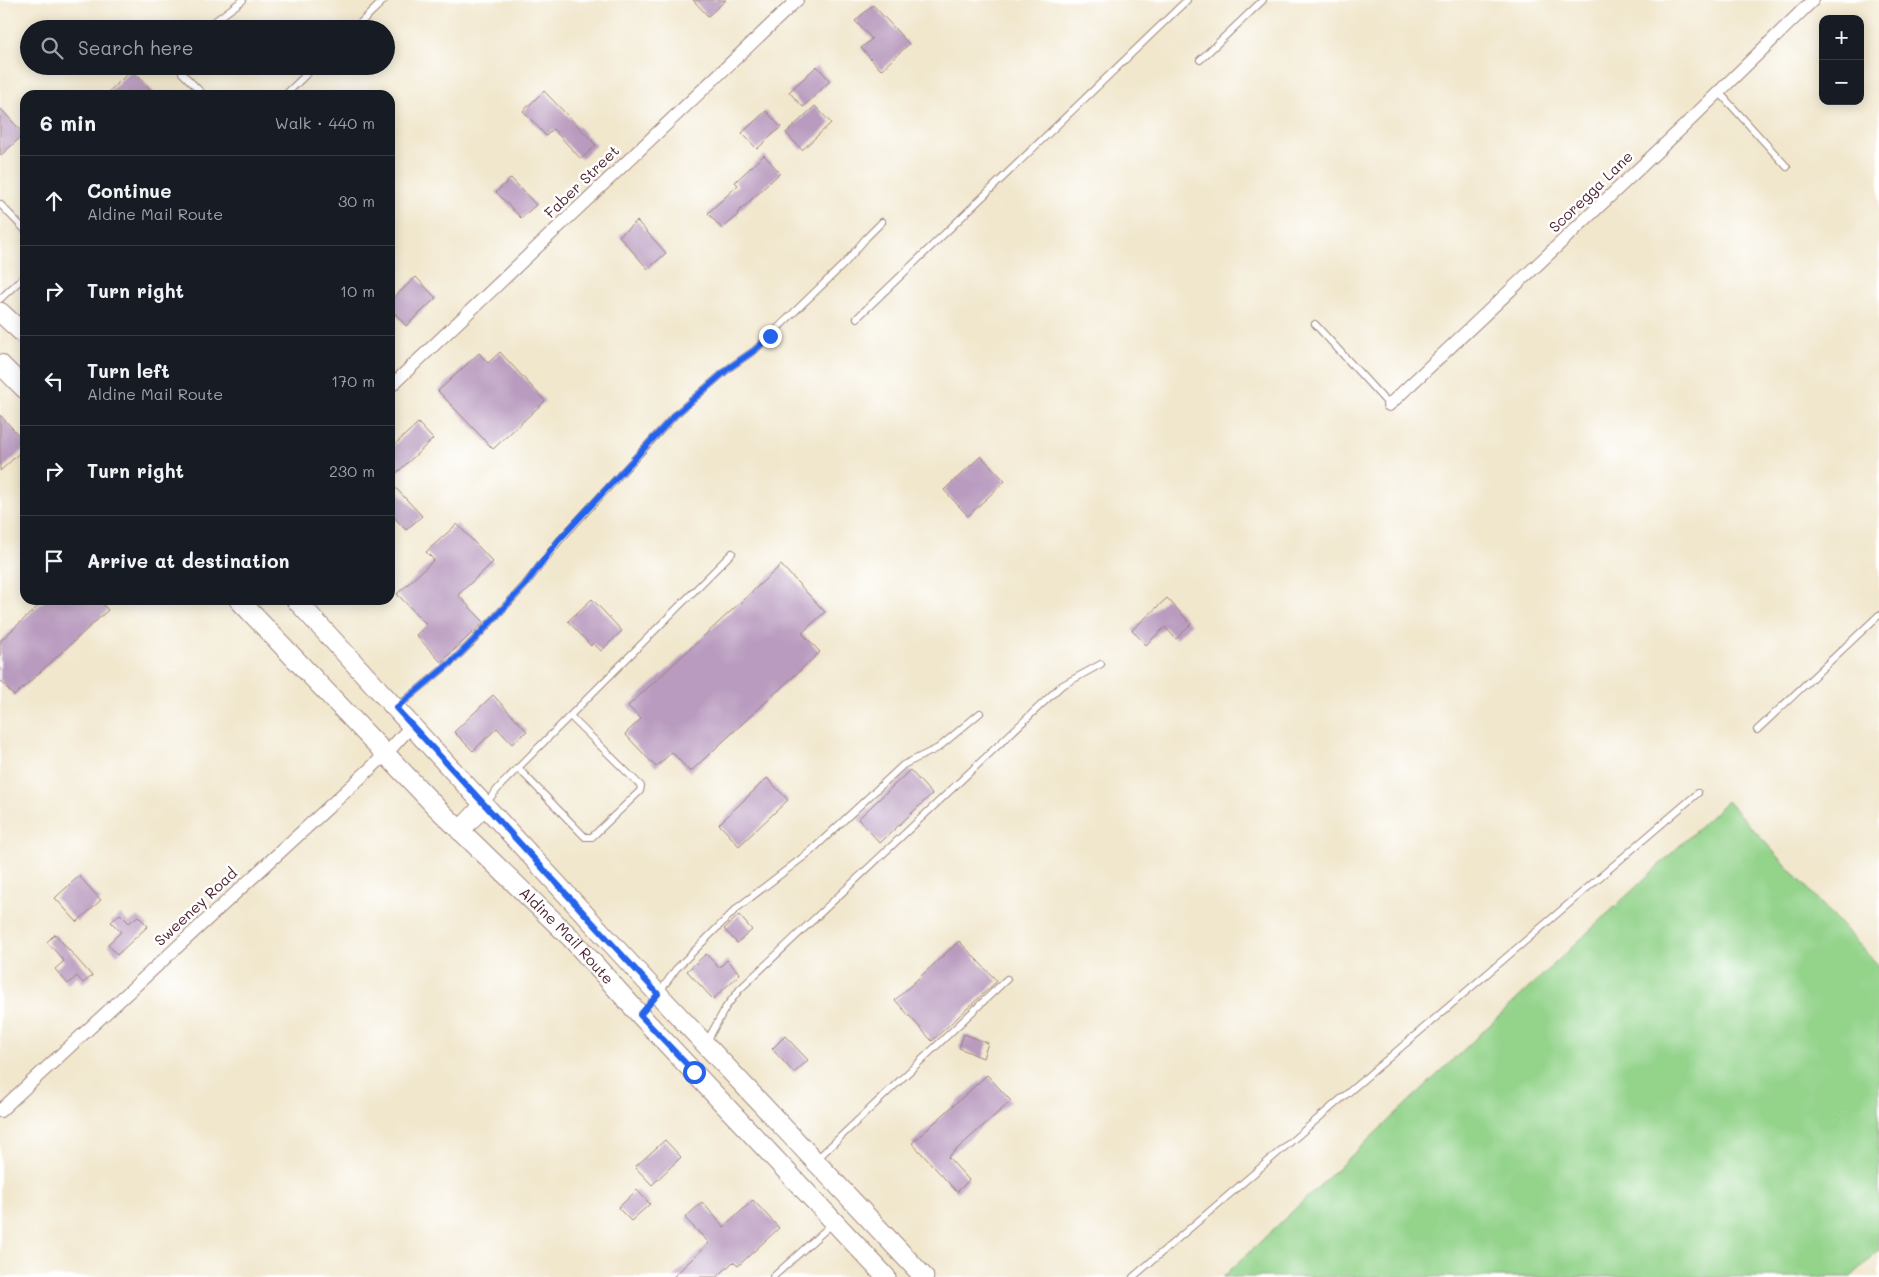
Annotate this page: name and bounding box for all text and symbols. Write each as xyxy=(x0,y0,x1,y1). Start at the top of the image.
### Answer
map controls xyxy=(1819,15,1864,105)
button: + xyxy=(1819,15,1864,60)
search box xyxy=(20,20,395,75)
icon: search xyxy=(38,34,66,62)
text: Search here xyxy=(78,35,194,60)
button: − xyxy=(1819,60,1864,105)
text: 6 min xyxy=(40,109,96,136)
text: Walk · 440 m xyxy=(275,112,375,133)
street label: Faber Street xyxy=(540,141,623,222)
street label: Scoregga Lane xyxy=(1544,146,1637,236)
text: Continue xyxy=(87,178,172,203)
icon: ahead xyxy=(40,187,68,215)
text: 30 m xyxy=(338,190,375,211)
text: Aldine Mail Route xyxy=(87,203,223,224)
icon: right xyxy=(40,277,68,305)
text: Turn right xyxy=(87,278,184,303)
text: 10 m xyxy=(340,280,375,301)
route end xyxy=(759,325,782,348)
text: Turn left xyxy=(87,358,170,383)
icon: left xyxy=(40,367,68,395)
text: 170 m xyxy=(331,370,375,391)
text: Aldine Mail Route xyxy=(87,383,223,404)
icon: right xyxy=(40,457,68,485)
text: Turn right xyxy=(87,458,184,483)
text: 230 m xyxy=(329,460,375,481)
icon: arrive xyxy=(40,547,68,575)
text: Arrive at destination xyxy=(87,548,290,573)
street label: Sweeney Road xyxy=(150,863,241,950)
street label: Aldine Mail Route xyxy=(515,882,619,988)
route start xyxy=(683,1061,706,1084)

